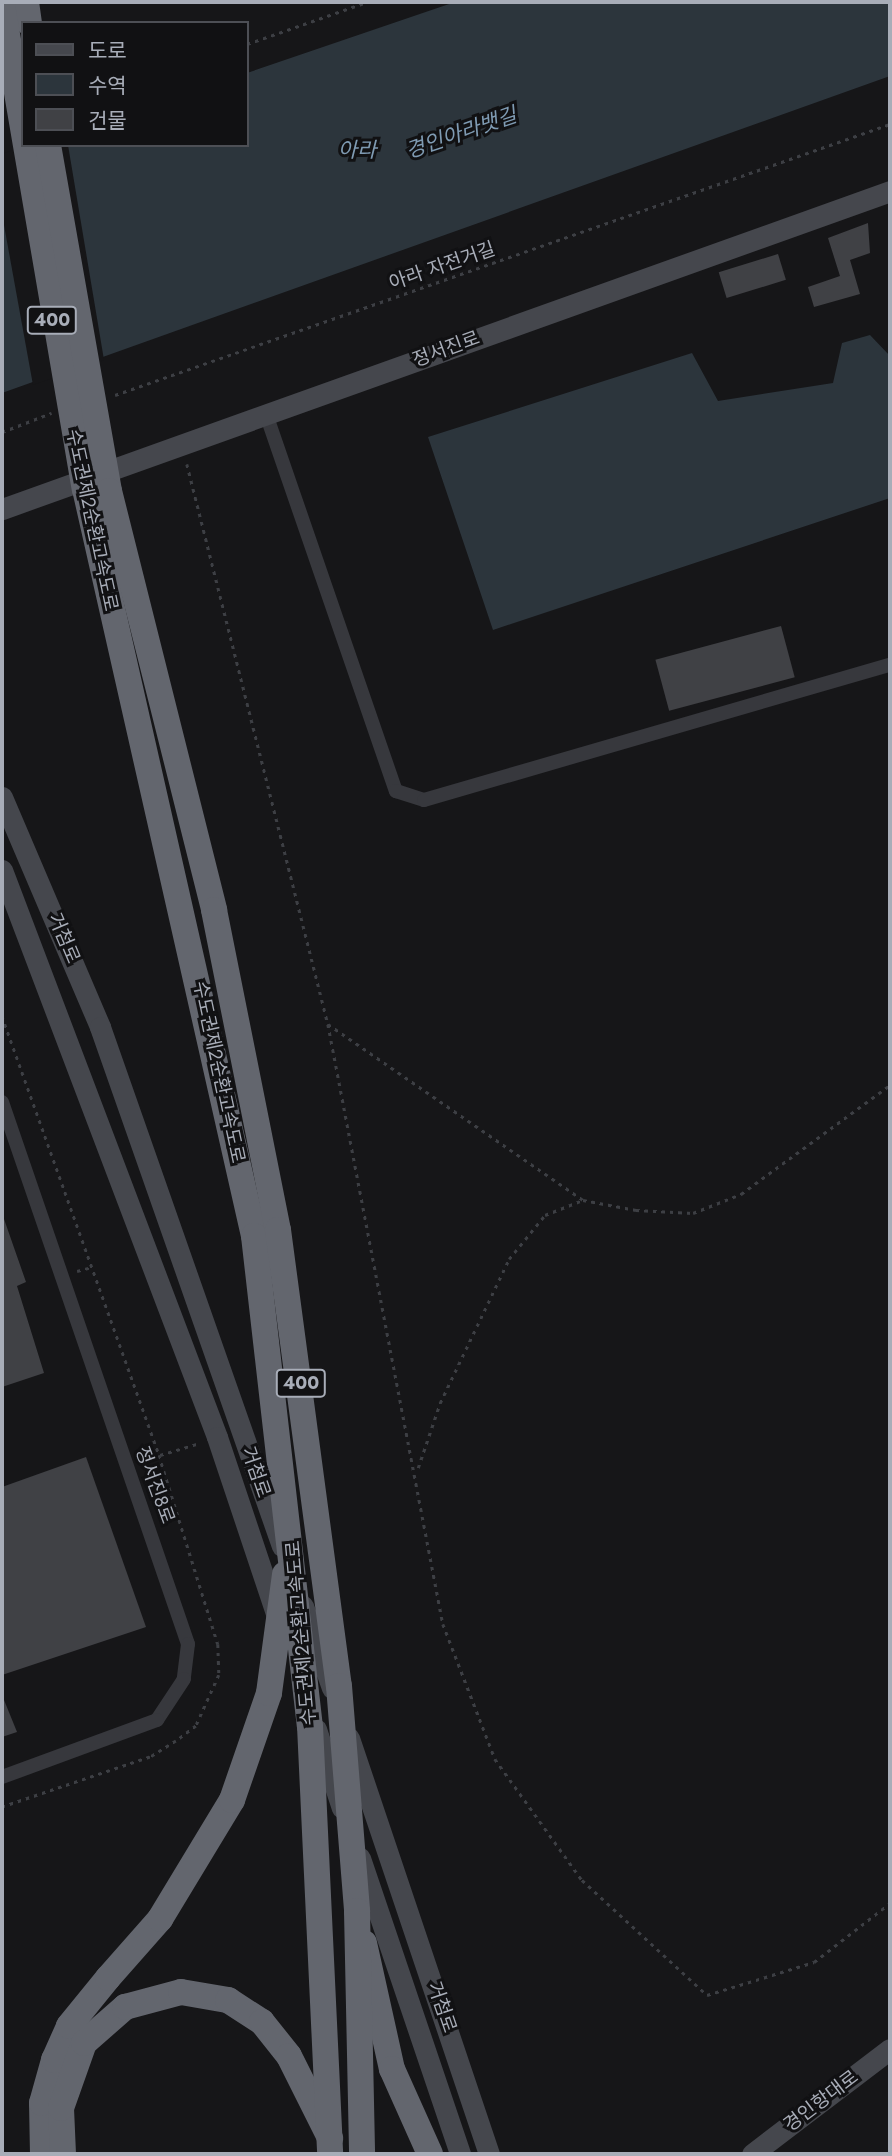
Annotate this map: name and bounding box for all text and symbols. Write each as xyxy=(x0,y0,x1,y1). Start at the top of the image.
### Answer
legend xyxy=(21,21,248,147)
text: 도로 xyxy=(88,36,127,66)
text: 수역 xyxy=(88,71,127,101)
water label: 경인아라뱃길 xyxy=(402,102,520,164)
text: 건물 xyxy=(88,106,127,136)
water label: 아라 xyxy=(338,137,376,163)
street label: 아라 자전거길 xyxy=(386,237,498,295)
road number: 400 xyxy=(26,306,78,334)
street label: 정서진로 xyxy=(409,326,483,372)
street label: 수도권제2순환고속도로 xyxy=(62,427,122,613)
street label: 거첨로 xyxy=(43,909,85,967)
street label: 수도권제2순환고속도로 xyxy=(189,979,249,1165)
road number: 400 xyxy=(275,1368,327,1398)
street label: 정서진8로 xyxy=(131,1443,179,1527)
street label: 거첨로 xyxy=(237,1443,275,1501)
street label: 수도권제2순환고속도로 xyxy=(282,1540,320,1726)
street label: 거첨로 xyxy=(423,1978,461,2036)
street label: 경인항대로 xyxy=(779,2066,863,2136)

